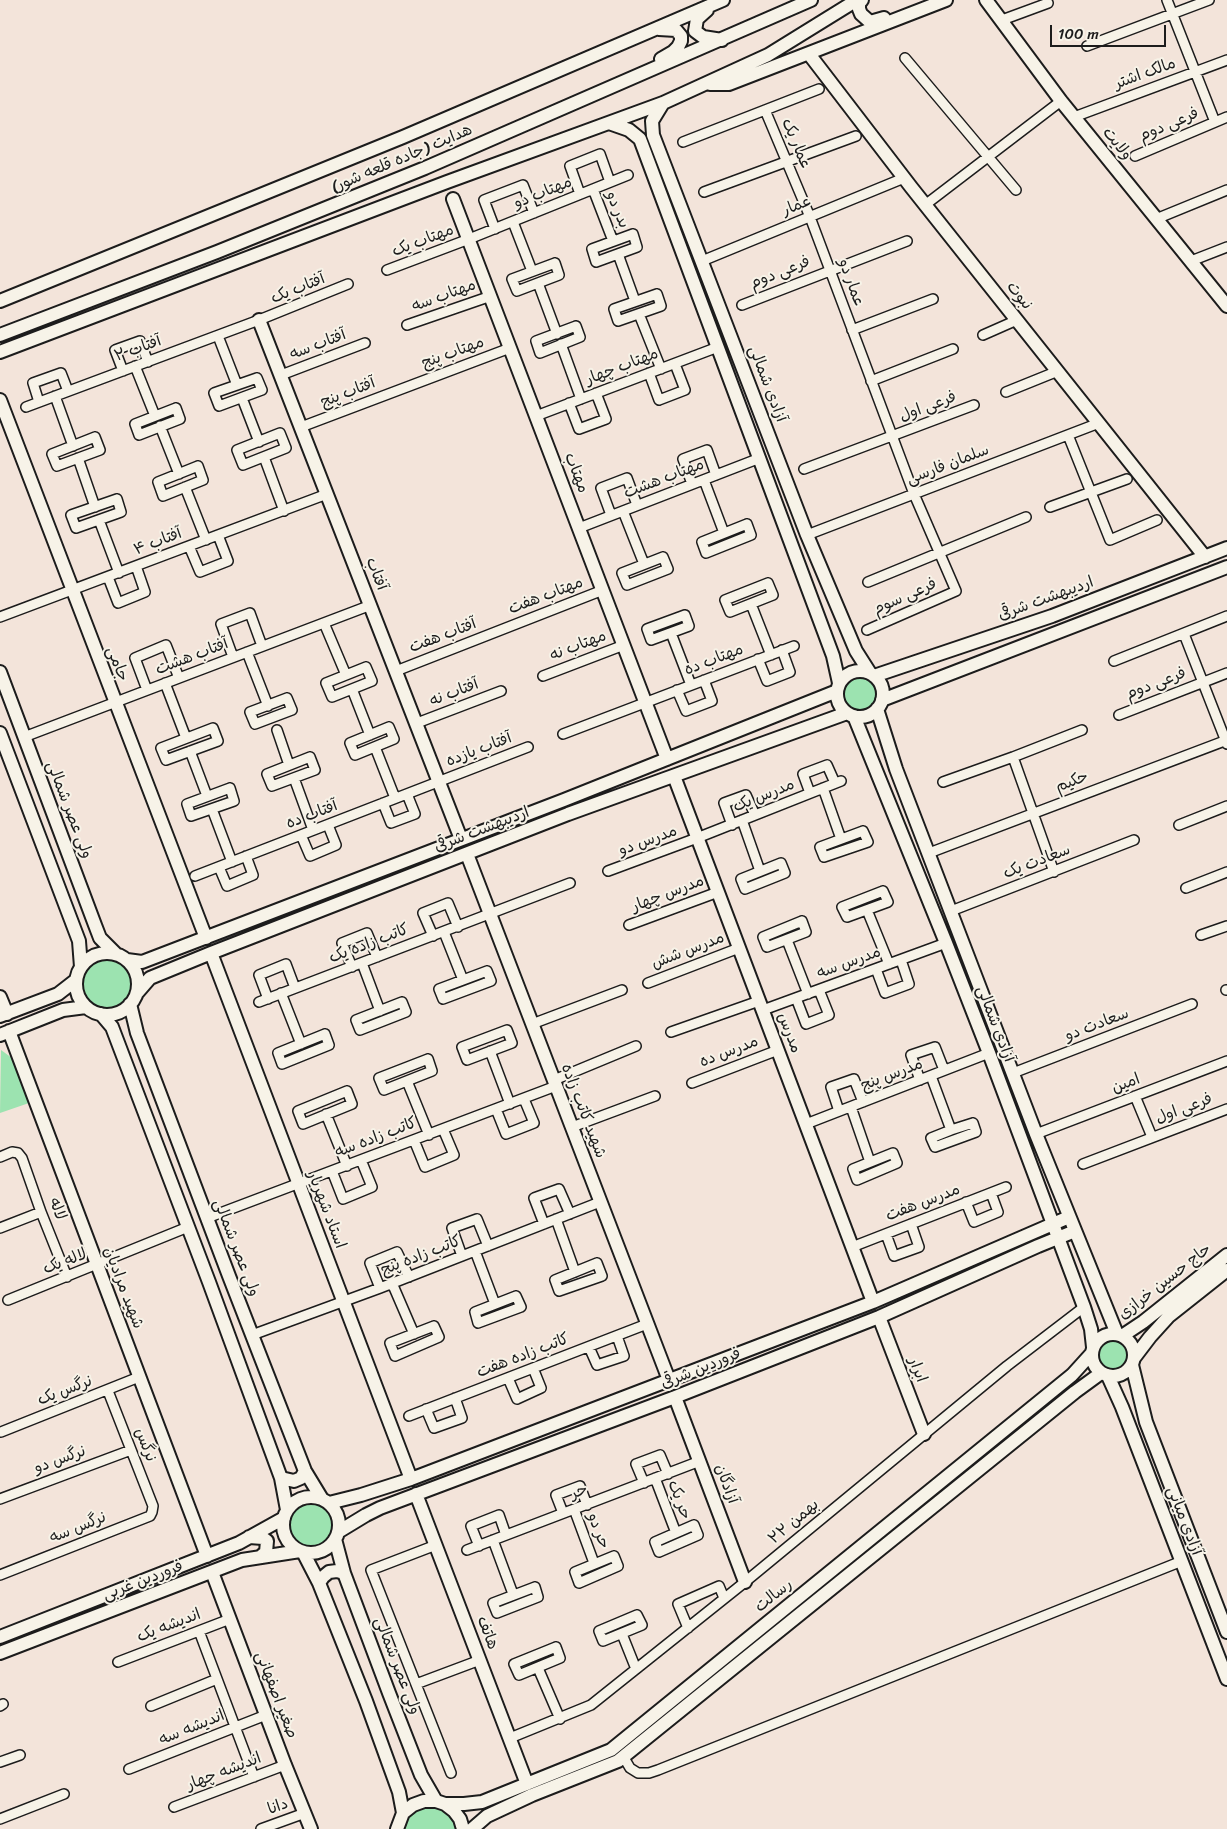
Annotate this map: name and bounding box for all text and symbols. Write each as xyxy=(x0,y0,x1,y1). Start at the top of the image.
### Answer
scale bar xyxy=(1052,15,1168,47)
text: 100 m xyxy=(1058,21,1099,47)
street label: مالک اشتر xyxy=(1112,54,1178,94)
street label: فرعی دوم xyxy=(1136,104,1202,146)
street label: عمار یک xyxy=(777,116,815,172)
street label: هدایت (جاده قلعه شور) xyxy=(329,121,475,197)
street label: ولایت xyxy=(1098,124,1136,164)
street label: مهتاب دو xyxy=(511,173,575,213)
street label: بدر دو xyxy=(601,189,633,231)
street label: عمار xyxy=(779,191,815,221)
street label: مهتاب یک xyxy=(389,220,457,262)
street label: فرعی دوم xyxy=(747,252,813,294)
street label: عمار دو xyxy=(833,256,869,310)
street label: آفتاب یک xyxy=(268,269,328,309)
street label: مهتاب سه xyxy=(409,276,479,316)
street label: نبوت xyxy=(1002,278,1036,314)
street label: آفتاب سه xyxy=(287,325,349,365)
street label: آفتاب ۲ xyxy=(112,332,164,366)
street label: مهتاب پنج xyxy=(419,333,487,373)
street label: آزادی شمالی xyxy=(744,343,790,425)
street label: مهتاب چهار xyxy=(583,344,661,390)
street label: آفتاب پنج xyxy=(318,374,378,412)
street label: فرعی اول xyxy=(897,387,959,427)
street label: سلمان فارسی xyxy=(904,440,992,490)
street label: مهتاب xyxy=(560,450,592,496)
street label: مهتاب هشت xyxy=(621,455,707,503)
street label: آفتاب ۴ xyxy=(131,524,185,560)
street label: آفتاب xyxy=(361,555,391,593)
street label: مهتاب هفت xyxy=(506,573,586,619)
street label: اردیبهشت شرقی xyxy=(996,573,1096,625)
street label: فرعی سوم xyxy=(870,574,940,620)
street label: آفتاب هفت xyxy=(407,614,479,658)
street label: مهتاب نه xyxy=(547,626,609,666)
street label: آفتاب هشت xyxy=(153,634,231,680)
street label: مهتاب ده xyxy=(682,640,746,680)
street label: جامی xyxy=(102,644,132,684)
street label: فرعی دوم xyxy=(1123,664,1189,704)
street label: آفتاب نه xyxy=(427,675,481,711)
street label: آفتاب یازده xyxy=(443,729,515,771)
street label: ولی عصر شمالی xyxy=(42,759,96,861)
street label: حکیم xyxy=(1053,767,1091,797)
street label: مدرس یک xyxy=(731,775,797,817)
street label: آفتاب ده xyxy=(283,796,341,834)
street label: اردیبهشت شرقی xyxy=(432,803,532,857)
street label: مدرس دو xyxy=(616,822,680,860)
street label: سعادت یک xyxy=(1001,840,1073,884)
street label: مدرس چهار xyxy=(629,871,707,917)
street label: کاتب زاده یک xyxy=(326,920,412,968)
street label: مدرس شش xyxy=(649,928,727,974)
street label: مدرس سه xyxy=(814,943,884,983)
street label: آزادی شمالی xyxy=(972,983,1018,1065)
street label: سعادت دو xyxy=(1062,1004,1132,1046)
street label: مدرس xyxy=(773,1010,805,1056)
street label: مدرس ده xyxy=(697,1032,761,1072)
street label: مدرس پنج xyxy=(858,1054,926,1096)
street label: شهید کاتب زاده xyxy=(556,1061,610,1161)
street label: امین xyxy=(1109,1070,1143,1098)
street label: فرعی اول xyxy=(1153,1089,1215,1129)
street label: کاتب زاده سه xyxy=(332,1114,420,1162)
street label: استاد شهریار xyxy=(302,1169,350,1251)
street label: مدرس هفت xyxy=(883,1180,963,1226)
street label: لاله xyxy=(44,1195,70,1223)
street label: ولی عصر شمالی xyxy=(209,1197,263,1299)
street label: کاتب زاده پنج xyxy=(378,1232,464,1280)
street label: حاج حسین خرازی xyxy=(1115,1240,1215,1324)
street label: شهید مرادیان xyxy=(99,1244,147,1332)
street label: لاله یک xyxy=(40,1245,90,1279)
street label: کاتب زاده هفت xyxy=(474,1330,572,1382)
street label: فروردین شرقی xyxy=(658,1344,744,1394)
street label: ابرار xyxy=(903,1355,931,1385)
street label: نرگس یک xyxy=(35,1372,95,1410)
street label: نرگس xyxy=(130,1425,160,1465)
street label: نرگس دو xyxy=(31,1442,89,1478)
street label: آزادگان xyxy=(710,1462,742,1506)
street label: حر یک xyxy=(663,1478,695,1522)
street label: حر xyxy=(567,1480,591,1504)
street label: آزادی میانی xyxy=(1162,1484,1206,1558)
street label: ۲۲ بهمن xyxy=(765,1495,823,1549)
street label: نرگس سه xyxy=(47,1508,109,1548)
street label: حر دو xyxy=(582,1510,614,1552)
street label: فروردین غربی xyxy=(100,1557,186,1605)
street label: رسالت xyxy=(751,1575,797,1617)
street label: اندیشه یک xyxy=(134,1605,204,1647)
street label: هاتف xyxy=(472,1614,502,1652)
street label: ولی عصر شمالی xyxy=(370,1615,424,1717)
street label: صغیر اصفهانی xyxy=(251,1649,301,1741)
street label: اندیشه سه xyxy=(156,1706,228,1750)
street label: اندیشه چهار xyxy=(184,1749,264,1795)
street label: دانا xyxy=(265,1794,291,1820)

